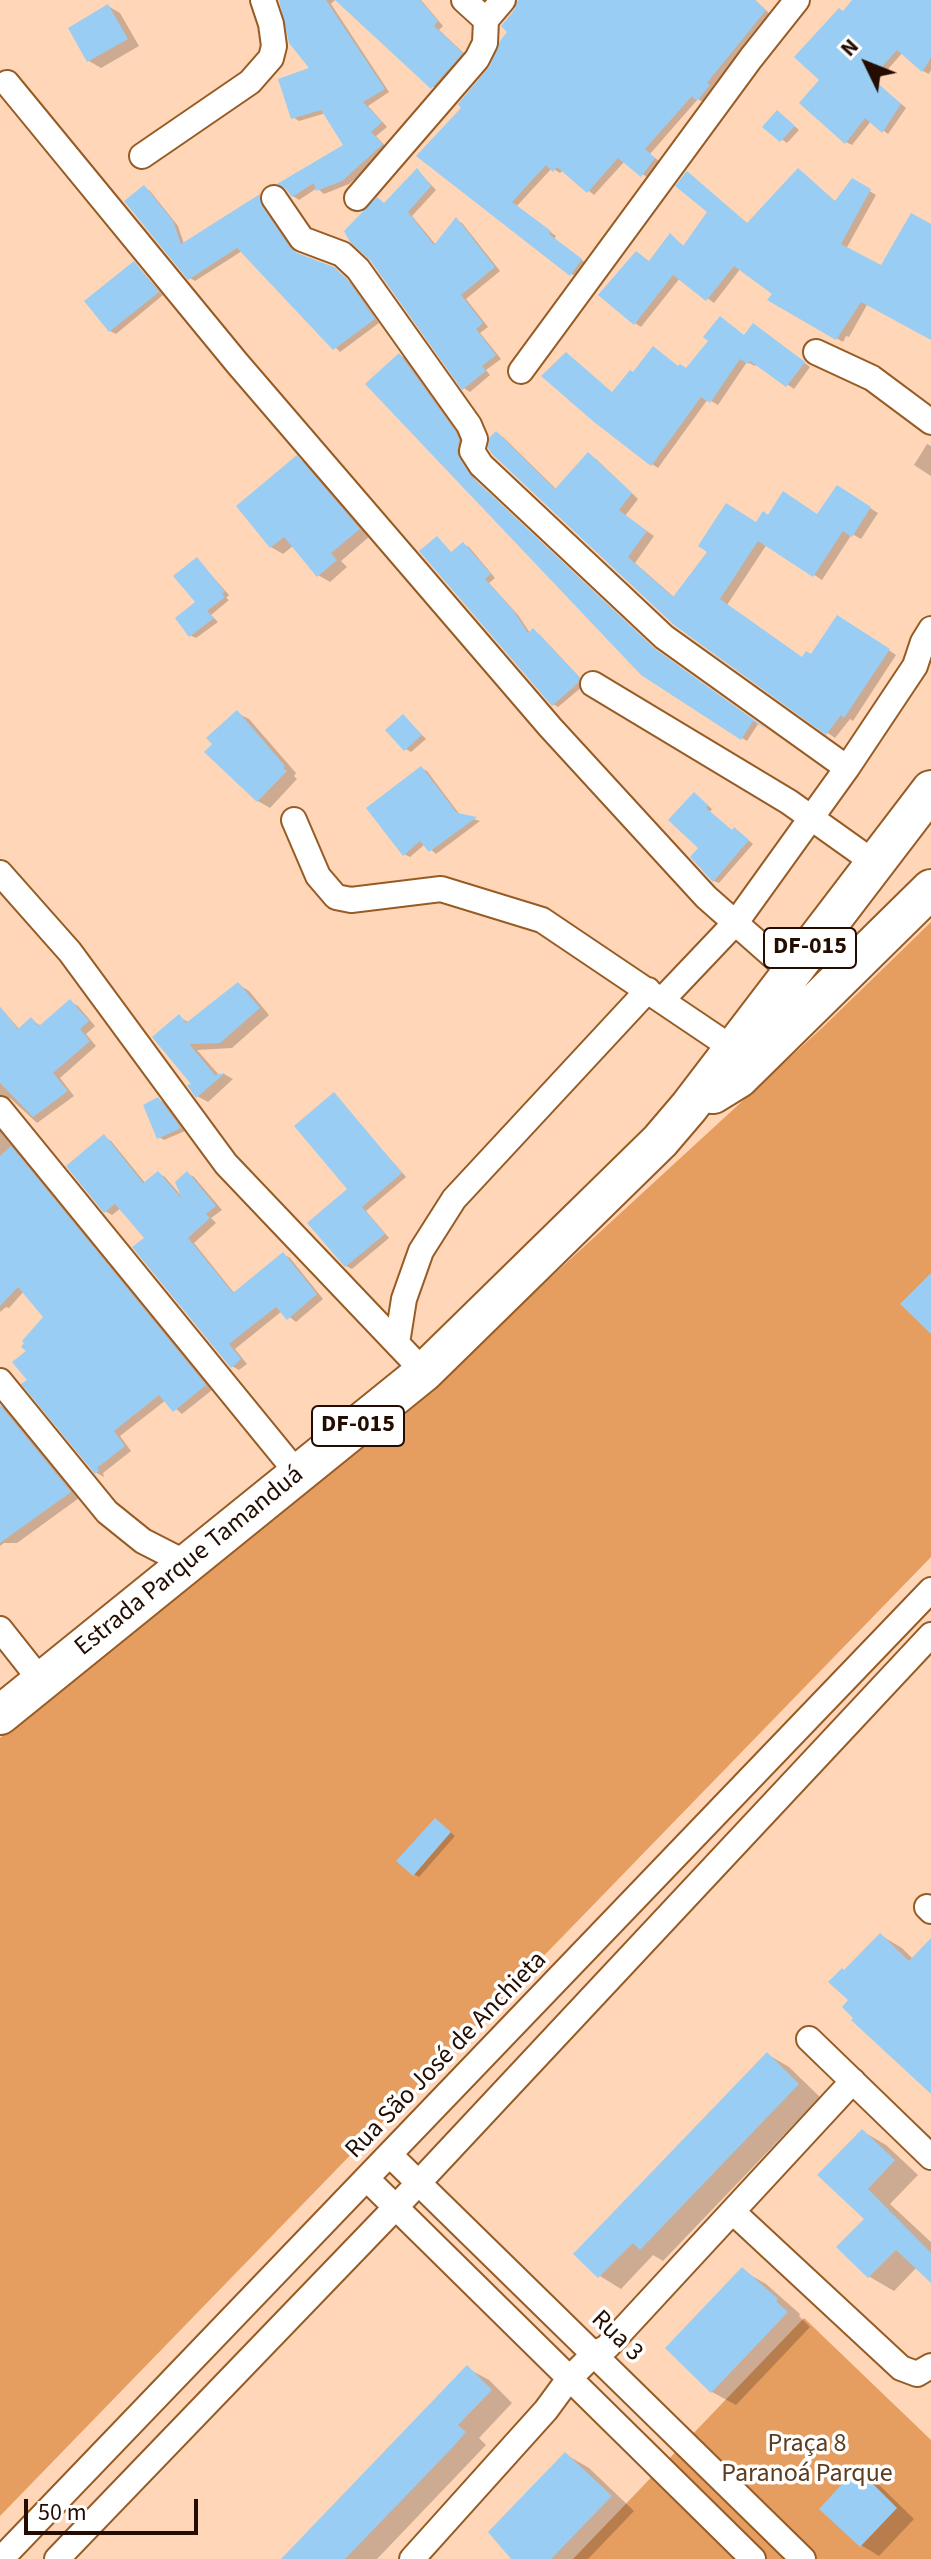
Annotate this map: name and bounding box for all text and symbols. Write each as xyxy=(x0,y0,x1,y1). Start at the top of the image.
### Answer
north arrow xyxy=(827,24,907,104)
text: N xyxy=(833,31,866,64)
road number: DF-015 xyxy=(764,928,856,968)
road number: DF-015 xyxy=(312,1406,404,1446)
street label: Estrada Parque Tamanduá xyxy=(69,1460,311,1664)
street label: Rua São José de Anchieta xyxy=(340,1946,554,2166)
street label: Rua 3 xyxy=(584,2305,648,2369)
park label: Praça 8 Paranoá Parque xyxy=(721,2429,893,2490)
scale bar xyxy=(28,2483,202,2533)
text: 50 m xyxy=(38,2495,87,2530)

